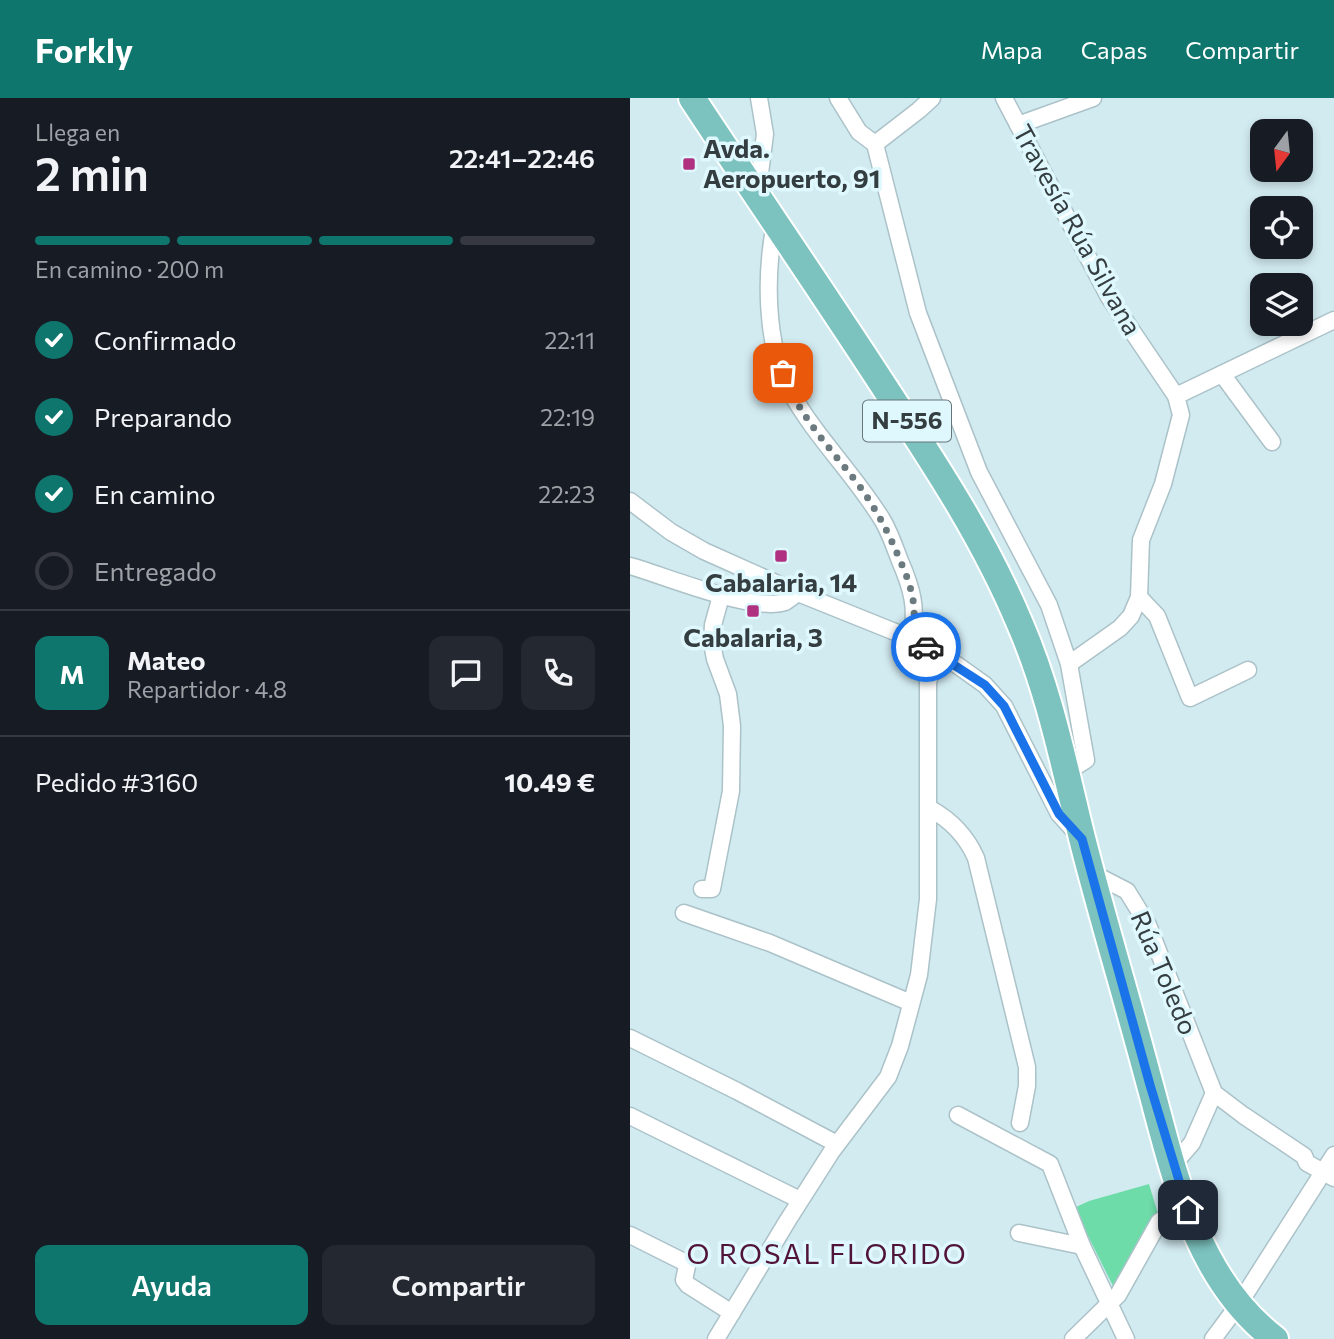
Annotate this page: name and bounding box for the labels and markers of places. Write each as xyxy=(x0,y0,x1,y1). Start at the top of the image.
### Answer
place label: Avda. Aeropuerto, 91 xyxy=(703,132,880,193)
marker: Avda. Aeropuerto, 91 xyxy=(681,156,697,172)
pin xyxy=(753,343,813,403)
marker: Cabalaria, 14 xyxy=(773,548,789,564)
place label: Cabalaria, 14 xyxy=(705,566,857,597)
marker: Cabalaria, 3 xyxy=(745,603,761,619)
place label: Cabalaria, 3 xyxy=(683,621,823,652)
pin xyxy=(1158,1180,1218,1240)

